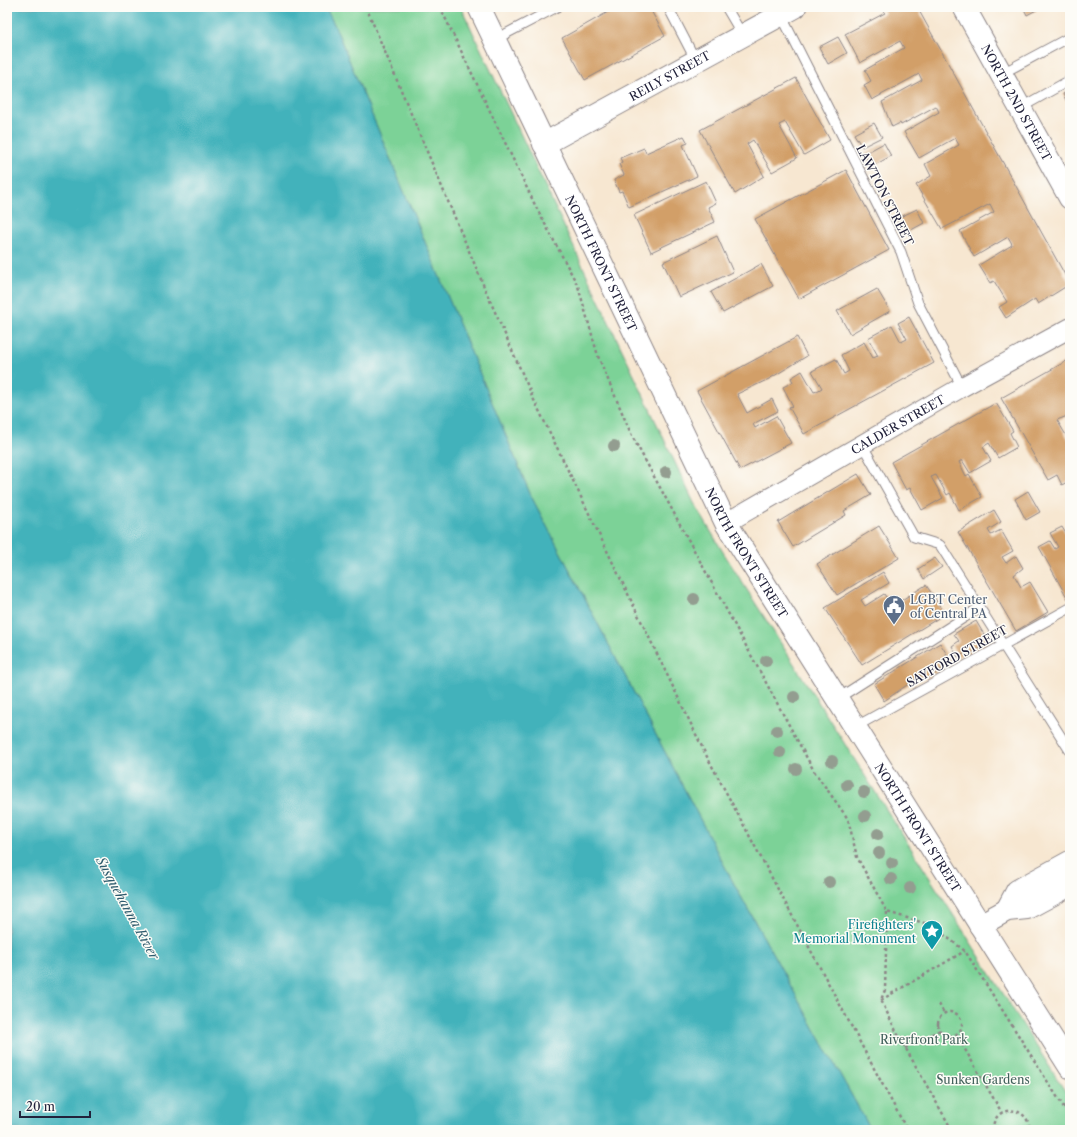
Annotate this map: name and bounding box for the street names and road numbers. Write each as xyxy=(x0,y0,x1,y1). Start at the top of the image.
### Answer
street label: NORTH 2ND STREET xyxy=(979,41,1055,163)
street label: REILY STREET xyxy=(626,47,713,104)
street label: LAWTON STREET xyxy=(853,142,917,248)
street label: NORTH FRONT STREET xyxy=(563,193,641,334)
street label: CALDER STREET xyxy=(848,391,947,457)
street label: NORTH FRONT STREET xyxy=(703,485,791,620)
street label: SAYFORD STREET xyxy=(904,622,1010,690)
street label: NORTH FRONT STREET xyxy=(872,760,965,894)

